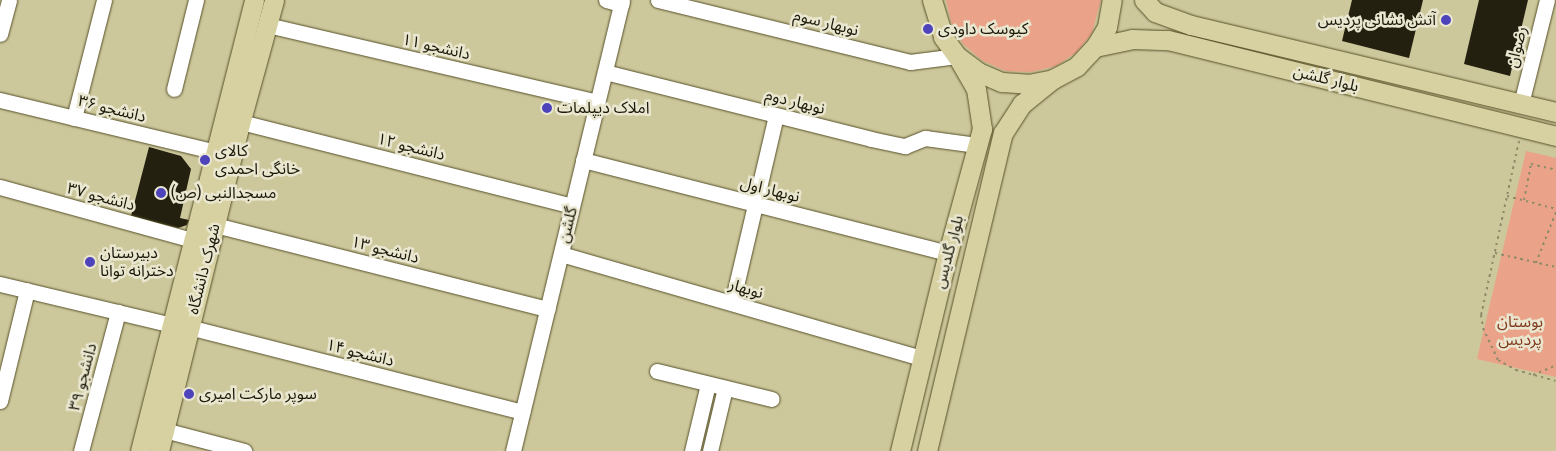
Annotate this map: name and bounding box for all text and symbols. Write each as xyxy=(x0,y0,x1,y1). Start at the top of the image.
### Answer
street label: نوبهار سوم xyxy=(791,6,861,40)
place label: آتش نشانی پردیس xyxy=(1318,10,1436,30)
marker: آتش نشانی پردیس xyxy=(1440,14,1452,26)
place label: کیوسک داودی xyxy=(938,19,1028,39)
marker: کیوسک داودی xyxy=(922,23,934,35)
street label: رضوان xyxy=(1503,24,1531,70)
street label: دانشجو ۱۱ xyxy=(400,30,472,64)
street label: بلوار گلشن xyxy=(1291,62,1361,96)
street label: نوبهار دوم xyxy=(763,85,827,119)
street label: دانشجو ۳۶ xyxy=(76,91,148,127)
place label: املاک دیپلمات xyxy=(557,98,650,118)
marker: املاک دیپلمات xyxy=(541,102,553,114)
street label: دانشجو ۱۲ xyxy=(375,129,447,165)
place label: کالای خانگی احمدی xyxy=(215,141,300,179)
marker: کالای خانگی احمدی xyxy=(199,154,211,166)
street label: نوبهار اول xyxy=(738,173,802,207)
street label: دانشجو ۳۷ xyxy=(65,179,137,215)
place label: مسجدالنبی (ص) xyxy=(171,183,277,203)
marker: مسجدالنبی (ص) xyxy=(155,187,167,199)
street label: گلشن xyxy=(554,205,582,245)
street label: بلوار گلدیس xyxy=(930,213,968,291)
street label: شهرک دانشگاه xyxy=(183,222,225,316)
street label: دانشجو ۱۳ xyxy=(349,232,421,268)
place label: دبیرستان دخترانه توانا xyxy=(100,243,174,281)
marker: دبیرستان دخترانه توانا xyxy=(84,256,96,268)
street label: نوبهار xyxy=(727,275,765,303)
park label: بوستان پردیس xyxy=(1497,312,1543,350)
street label: دانشجو ۱۴ xyxy=(324,335,396,371)
street label: دانشجو ۳۹ xyxy=(65,341,101,413)
place label: سوپر مارکت امیری xyxy=(199,384,317,404)
marker: سوپر مارکت امیری xyxy=(183,388,195,400)

